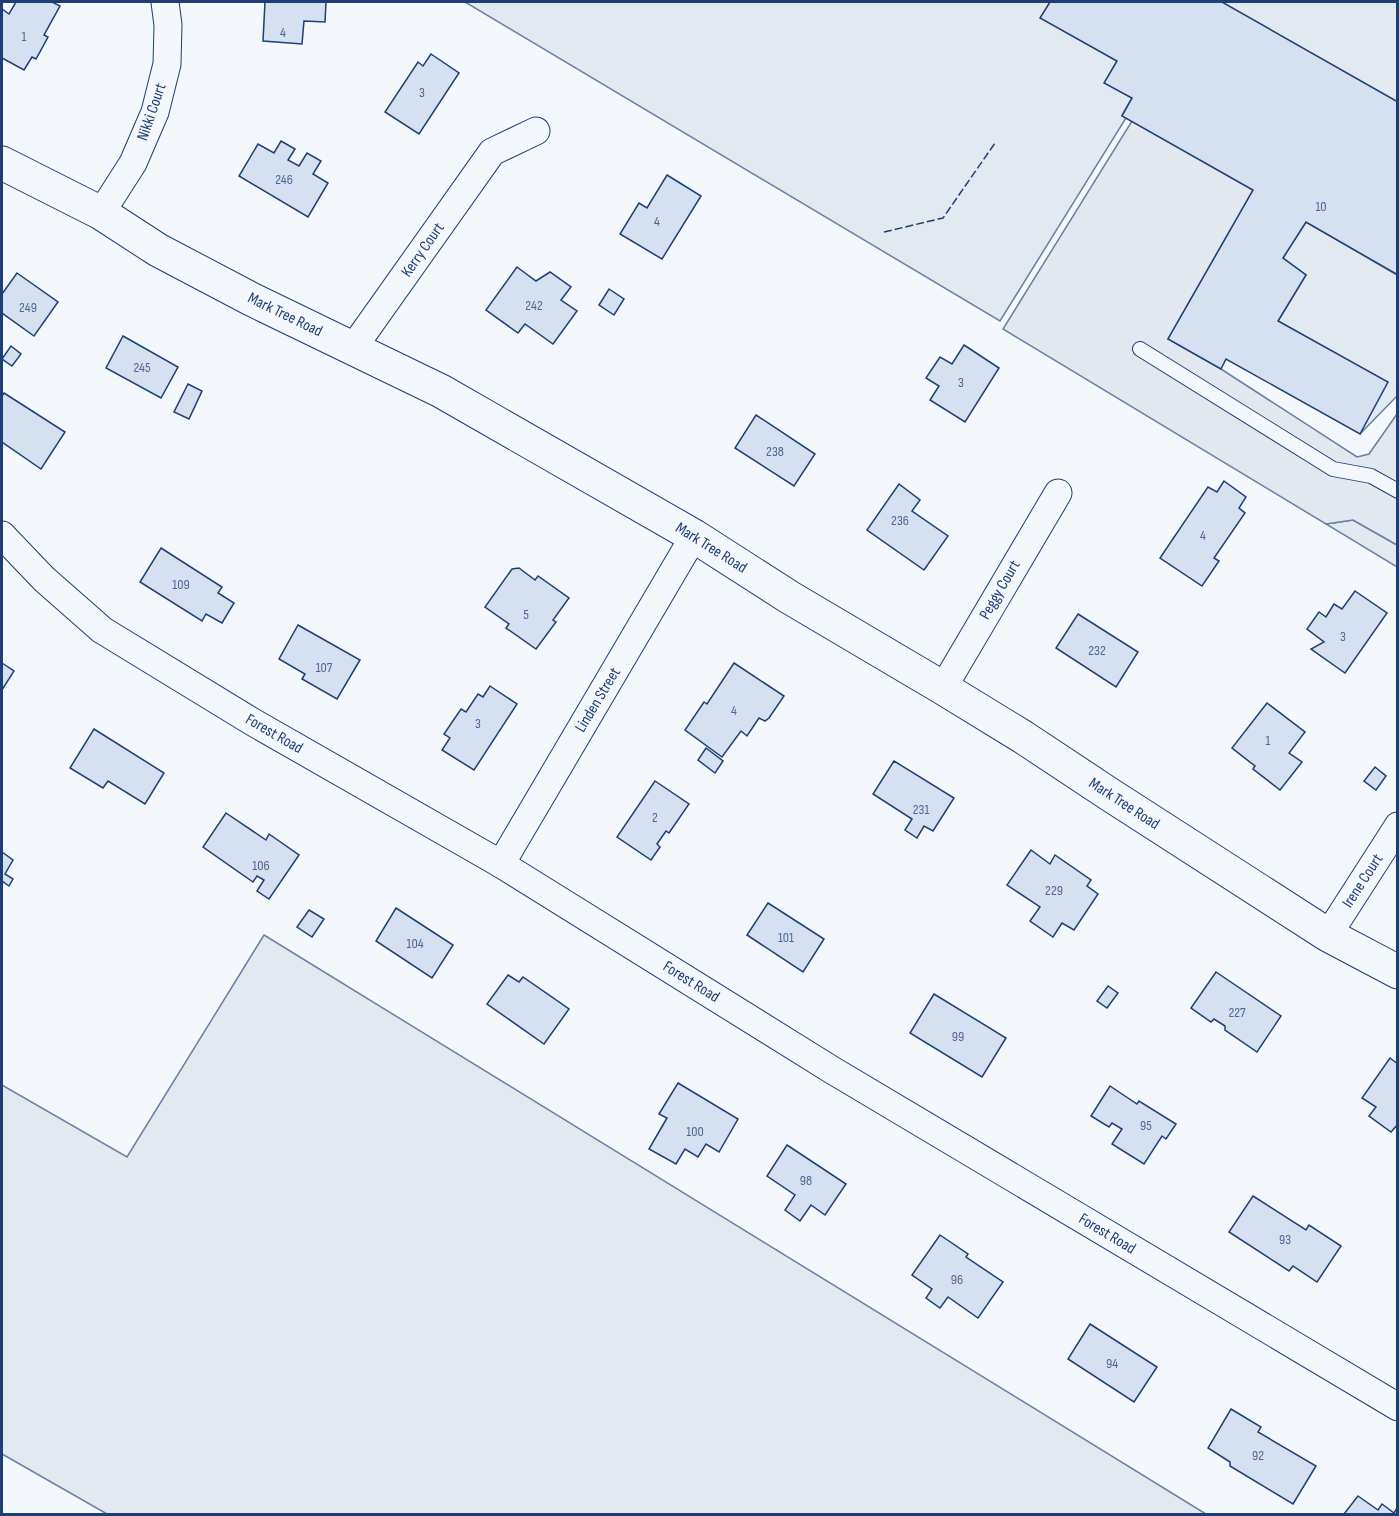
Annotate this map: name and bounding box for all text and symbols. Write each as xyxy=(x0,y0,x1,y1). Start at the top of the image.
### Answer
house number: 4 xyxy=(280,24,286,41)
house number: 1 xyxy=(22,28,27,45)
street label: Nikki Court xyxy=(133,81,171,143)
house number: 3 xyxy=(419,84,425,101)
house number: 246 xyxy=(275,171,293,188)
house number: 10 xyxy=(1315,198,1327,215)
house number: 4 xyxy=(654,213,660,230)
street label: Kerry Court xyxy=(397,219,449,281)
street label: Mark Tree Road xyxy=(245,289,325,341)
house number: 242 xyxy=(525,297,543,314)
house number: 249 xyxy=(19,299,37,316)
house number: 245 xyxy=(133,359,151,376)
house number: 3 xyxy=(958,374,964,391)
house number: 238 xyxy=(766,443,784,460)
house number: 236 xyxy=(891,512,909,529)
street label: Mark Tree Road xyxy=(672,519,750,577)
house number: 4 xyxy=(1200,527,1206,544)
street label: Peggy Court xyxy=(976,557,1025,623)
house number: 109 xyxy=(172,576,190,593)
house number: 5 xyxy=(523,606,529,623)
house number: 3 xyxy=(1340,628,1346,645)
house number: 232 xyxy=(1088,642,1106,659)
house number: 107 xyxy=(316,659,333,676)
street label: Linden Street xyxy=(571,664,625,736)
house number: 4 xyxy=(731,702,737,719)
street label: Forest Road xyxy=(242,710,306,758)
house number: 3 xyxy=(475,715,481,732)
house number: 1 xyxy=(1266,732,1271,749)
street label: Mark Tree Road xyxy=(1085,774,1163,834)
house number: 231 xyxy=(913,801,929,818)
house number: 2 xyxy=(652,809,658,826)
street label: Irene Court xyxy=(1339,850,1387,912)
house number: 106 xyxy=(252,857,270,874)
house number: 229 xyxy=(1045,882,1063,899)
house number: 101 xyxy=(778,929,794,946)
house number: 104 xyxy=(407,935,424,952)
street label: Forest Road xyxy=(659,957,723,1007)
house number: 227 xyxy=(1228,1004,1246,1021)
house number: 99 xyxy=(952,1028,964,1045)
house number: 95 xyxy=(1140,1117,1152,1134)
house number: 100 xyxy=(686,1123,704,1140)
house number: 98 xyxy=(800,1172,812,1189)
street label: Forest Road xyxy=(1075,1210,1139,1258)
house number: 93 xyxy=(1279,1231,1291,1248)
house number: 96 xyxy=(951,1271,963,1288)
house number: 94 xyxy=(1106,1355,1118,1372)
house number: 92 xyxy=(1252,1447,1264,1464)

